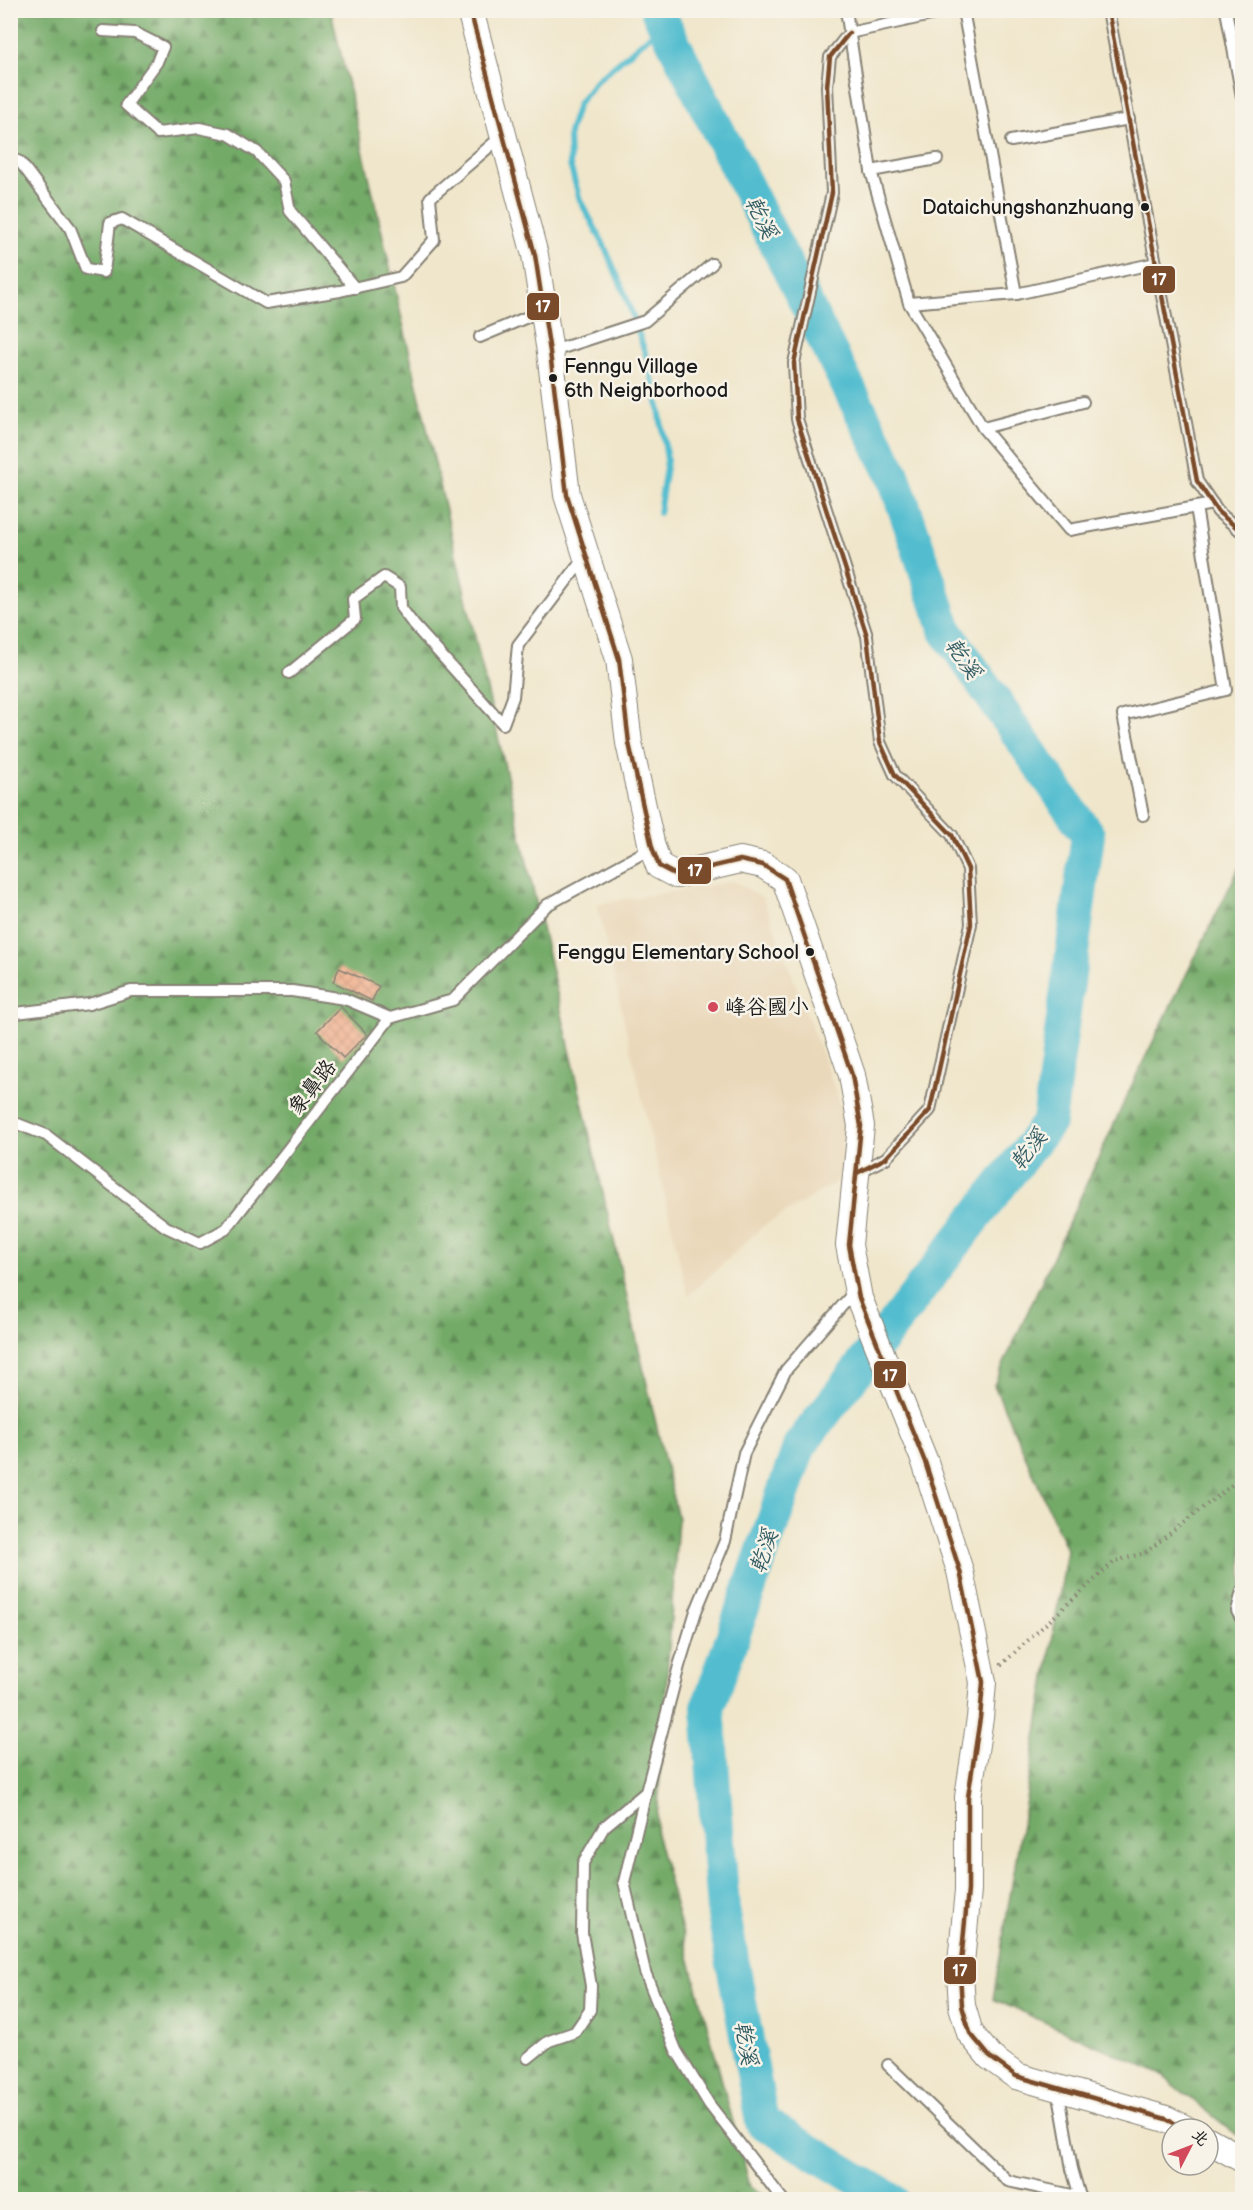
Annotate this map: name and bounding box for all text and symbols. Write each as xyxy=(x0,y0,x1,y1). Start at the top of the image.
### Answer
water label: 乾溪 xyxy=(739,192,783,244)
place label: Dataichungshanzhuang xyxy=(922,196,1134,220)
marker: Dataichungshanzhuang xyxy=(1139,201,1151,213)
line badge: 17 xyxy=(1142,265,1176,294)
text: 17 xyxy=(1151,271,1167,290)
line badge: 17 xyxy=(526,292,560,321)
text: 17 xyxy=(535,298,551,317)
place label: Fenngu Village 6th Neighborhood xyxy=(564,355,728,403)
marker: Fenngu Village 6th Neighborhood xyxy=(547,372,559,384)
water label: 乾溪 xyxy=(939,633,987,685)
line badge: 17 xyxy=(677,856,712,885)
text: 17 xyxy=(687,862,703,881)
place label: Fenggu Elementary School xyxy=(557,941,799,965)
marker: Fenggu Elementary School xyxy=(804,946,816,958)
place label: 峰谷國小 xyxy=(725,995,809,1020)
marker: 峰谷國小 xyxy=(706,1000,720,1014)
street label: 象鼻路 xyxy=(283,1055,342,1120)
water label: 乾溪 xyxy=(1005,1123,1054,1176)
line badge: 17 xyxy=(873,1360,907,1389)
text: 17 xyxy=(882,1367,898,1386)
water label: 乾溪 xyxy=(744,1525,785,1577)
line badge: 17 xyxy=(943,1956,977,1985)
text: 17 xyxy=(952,1962,968,1981)
water label: 乾溪 xyxy=(728,2019,763,2068)
north arrow xyxy=(1160,2117,1220,2177)
text: 北 xyxy=(1188,2126,1212,2150)

